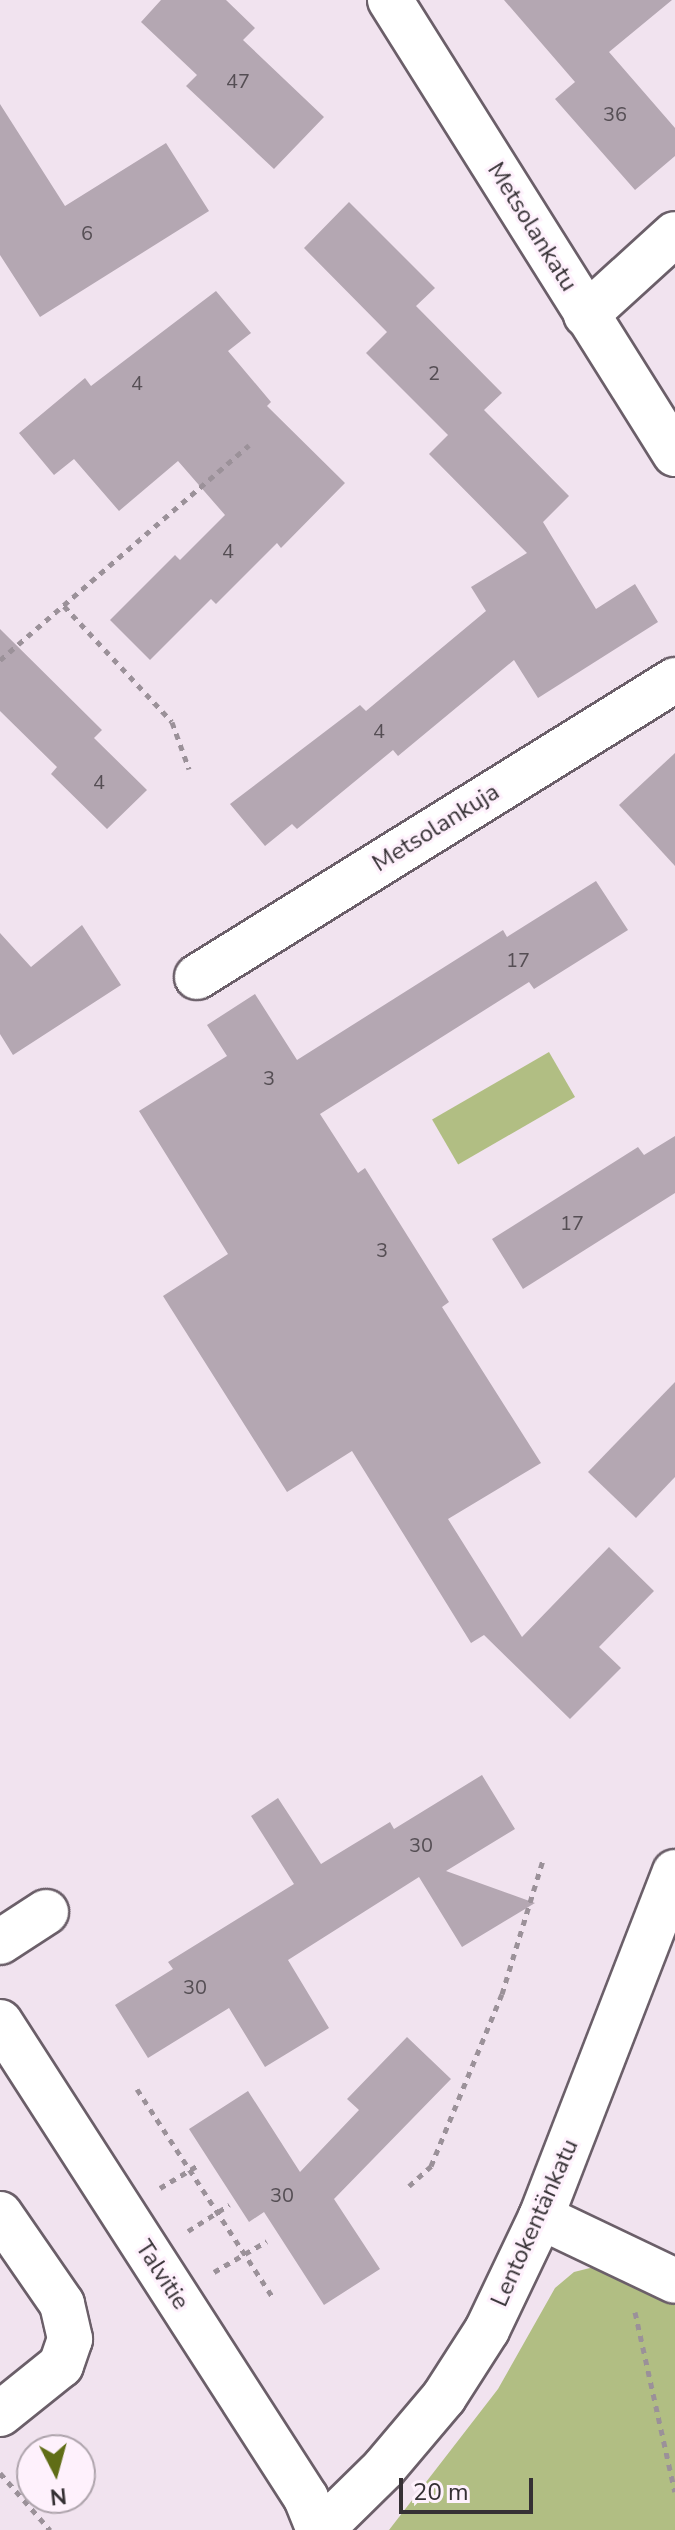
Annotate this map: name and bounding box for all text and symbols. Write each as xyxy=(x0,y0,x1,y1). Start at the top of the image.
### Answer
house number: 47 xyxy=(226,69,250,93)
house number: 36 xyxy=(603,102,627,126)
street label: Metsolankatu xyxy=(481,157,583,297)
house number: 6 xyxy=(81,221,93,245)
house number: 2 xyxy=(428,361,440,385)
house number: 4 xyxy=(131,371,143,395)
house number: 4 xyxy=(222,539,234,563)
house number: 4 xyxy=(373,719,385,743)
house number: 4 xyxy=(93,770,105,794)
street label: Metsolankuja xyxy=(367,778,505,878)
house number: 17 xyxy=(506,948,530,972)
house number: 3 xyxy=(263,1066,275,1090)
house number: 17 xyxy=(560,1211,584,1235)
house number: 3 xyxy=(376,1238,388,1262)
house number: 30 xyxy=(409,1833,433,1857)
house number: 30 xyxy=(183,1975,207,1999)
street label: Lentokentänkatu xyxy=(485,2135,585,2311)
house number: 30 xyxy=(270,2183,294,2207)
street label: Talvitie xyxy=(129,2235,195,2315)
north arrow xyxy=(16,2434,96,2514)
scale bar xyxy=(403,2462,537,2512)
text: 20 m xyxy=(413,2476,469,2508)
text: N xyxy=(49,2480,68,2512)

